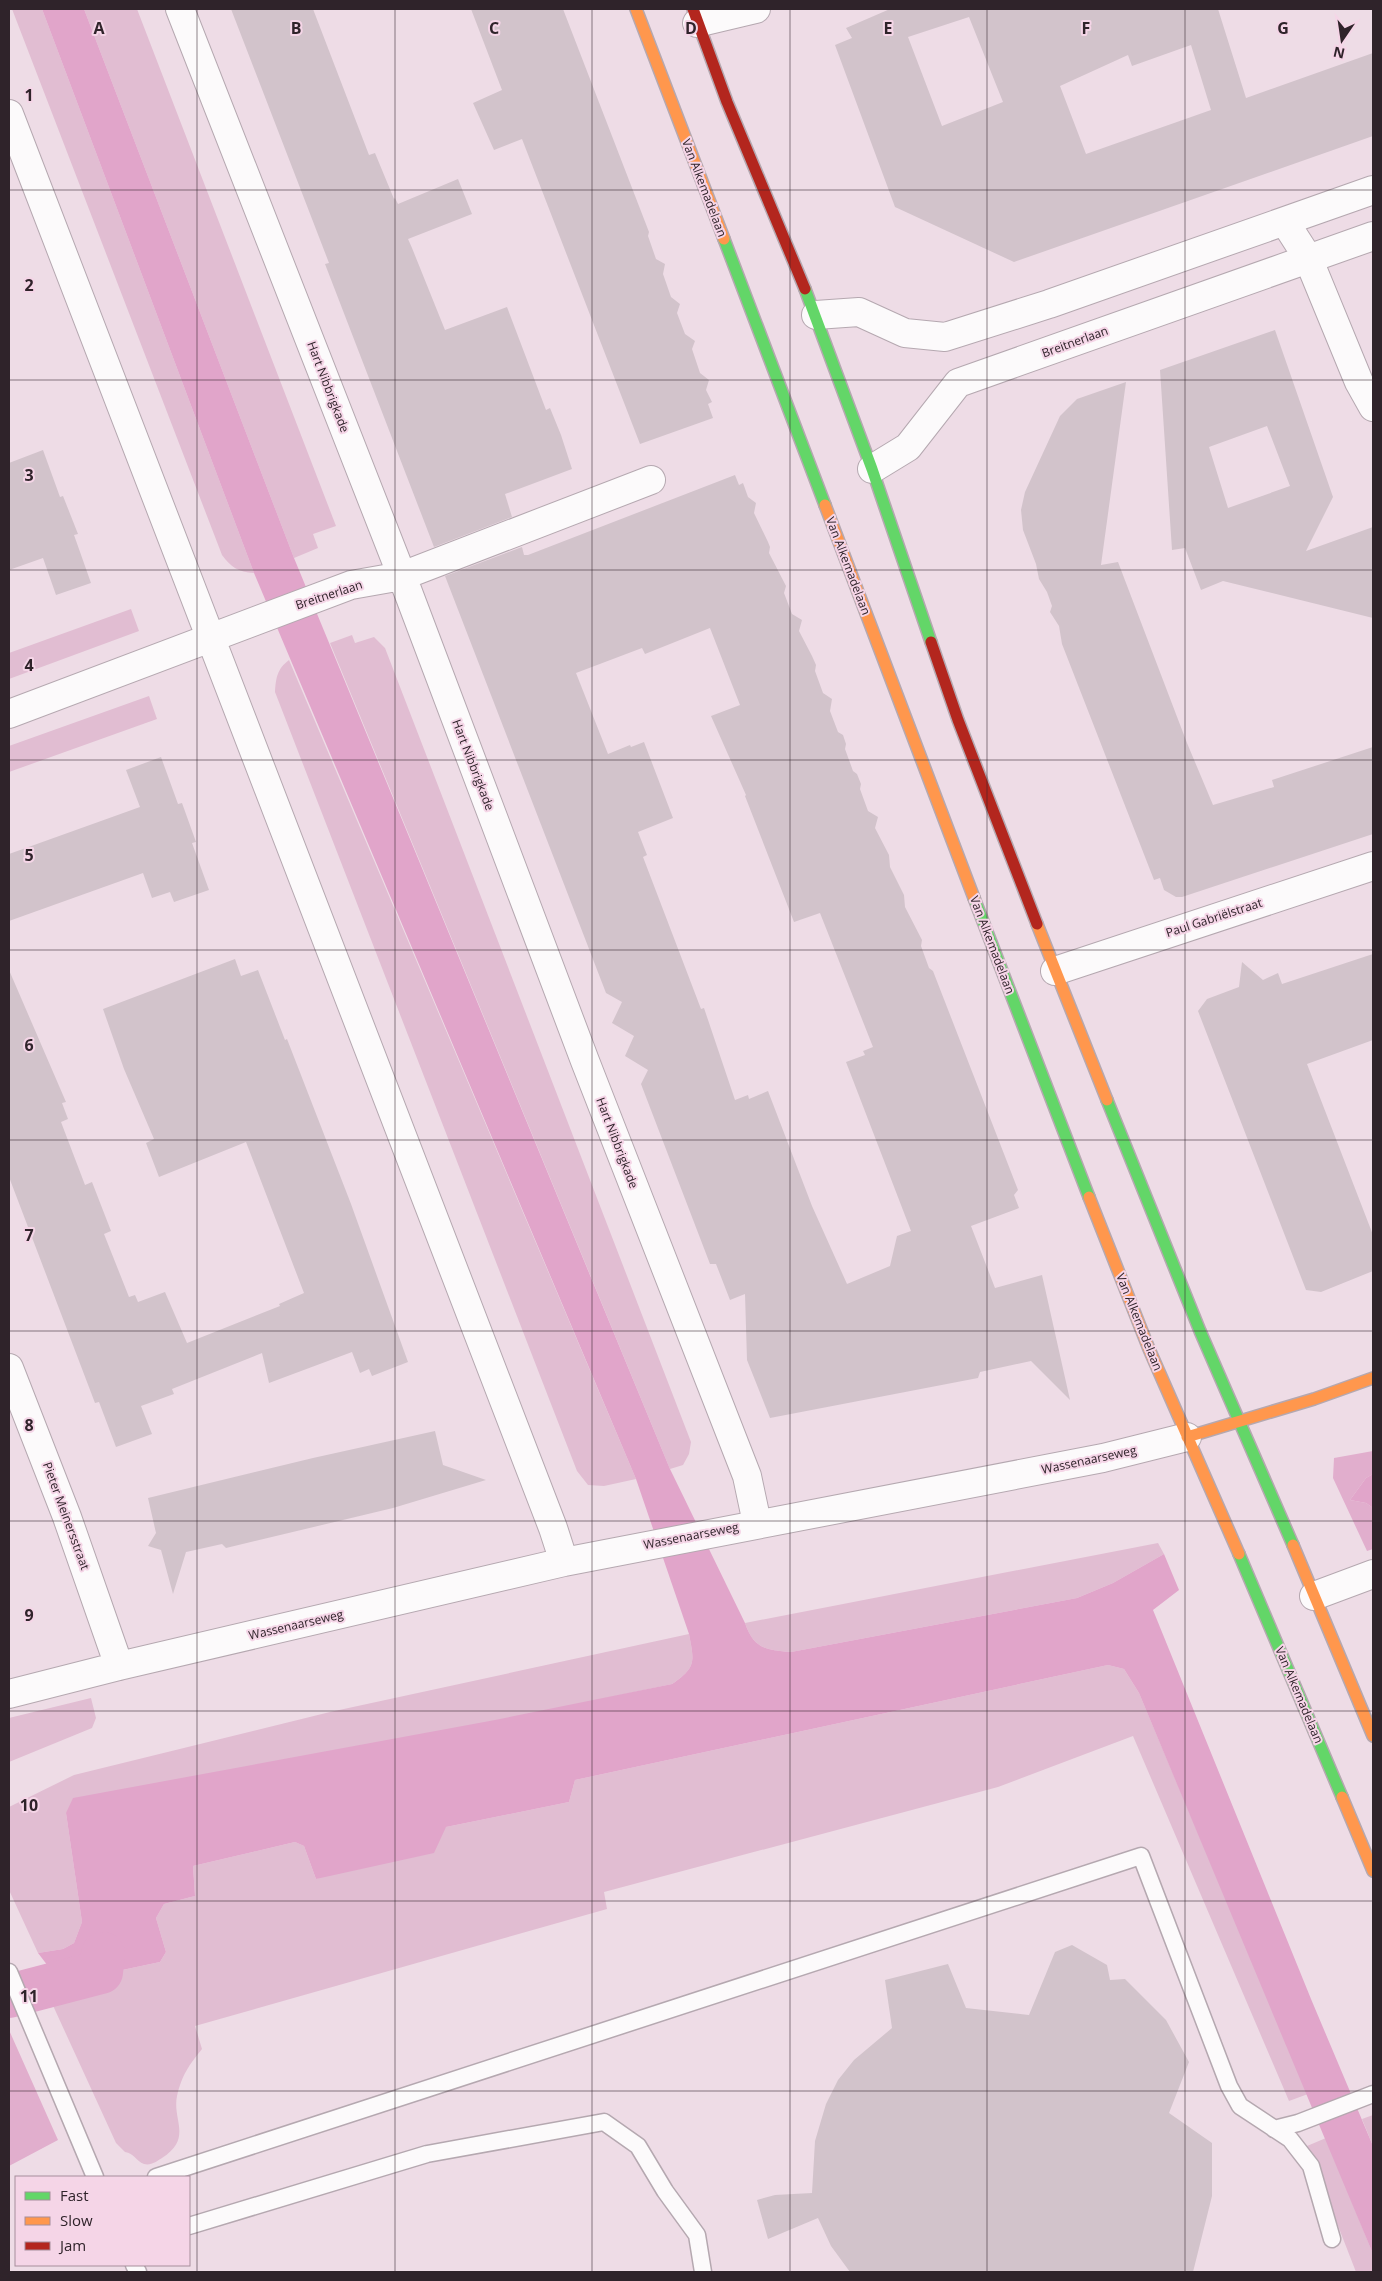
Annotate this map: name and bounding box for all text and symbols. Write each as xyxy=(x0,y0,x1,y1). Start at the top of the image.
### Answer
north arrow xyxy=(1317,15,1367,65)
text: A xyxy=(93,17,105,39)
text: B xyxy=(291,17,301,39)
text: C xyxy=(489,17,499,39)
text: D xyxy=(685,17,697,39)
text: E xyxy=(884,17,893,39)
text: F xyxy=(1082,17,1090,39)
text: G xyxy=(1277,17,1289,39)
text: N xyxy=(1331,43,1347,64)
text: 1 xyxy=(24,84,34,106)
street label: Van Alkemadelaan xyxy=(678,136,731,239)
text: 2 xyxy=(24,274,34,296)
street label: Breitnerlaan xyxy=(1039,322,1110,361)
street label: Hart Nibbrigkade xyxy=(303,339,354,435)
text: 3 xyxy=(24,464,34,486)
street label: Van Alkemadelaan xyxy=(822,514,875,617)
street label: Breitnerlaan xyxy=(293,576,364,613)
text: 4 xyxy=(24,654,34,676)
street label: Hart Nibbrigkade xyxy=(448,717,499,813)
text: 5 xyxy=(24,844,34,866)
street label: Van Alkemadelaan xyxy=(966,893,1019,996)
street label: Paul Gabriëlstraat xyxy=(1164,894,1264,941)
text: 6 xyxy=(24,1034,34,1056)
street label: Hart Nibbrigkade xyxy=(592,1095,643,1191)
text: 7 xyxy=(24,1224,34,1246)
street label: Van Alkemadelaan xyxy=(1112,1271,1167,1373)
text: 8 xyxy=(24,1414,34,1436)
street label: Wassenaarseweg xyxy=(1040,1441,1138,1478)
street label: Pieter Meinersstraat xyxy=(39,1459,94,1572)
street label: Wassenaarseweg xyxy=(642,1518,740,1553)
text: 9 xyxy=(24,1604,34,1626)
street label: Wassenaarseweg xyxy=(247,1605,345,1644)
street label: Van Alkemadelaan xyxy=(1271,1644,1328,1746)
text: 10 xyxy=(20,1794,38,1816)
text: 11 xyxy=(20,1985,38,2007)
legend xyxy=(15,2176,190,2266)
text: Fast xyxy=(60,2185,89,2205)
text: Slow xyxy=(60,2210,93,2230)
text: Jam xyxy=(58,2235,86,2255)

